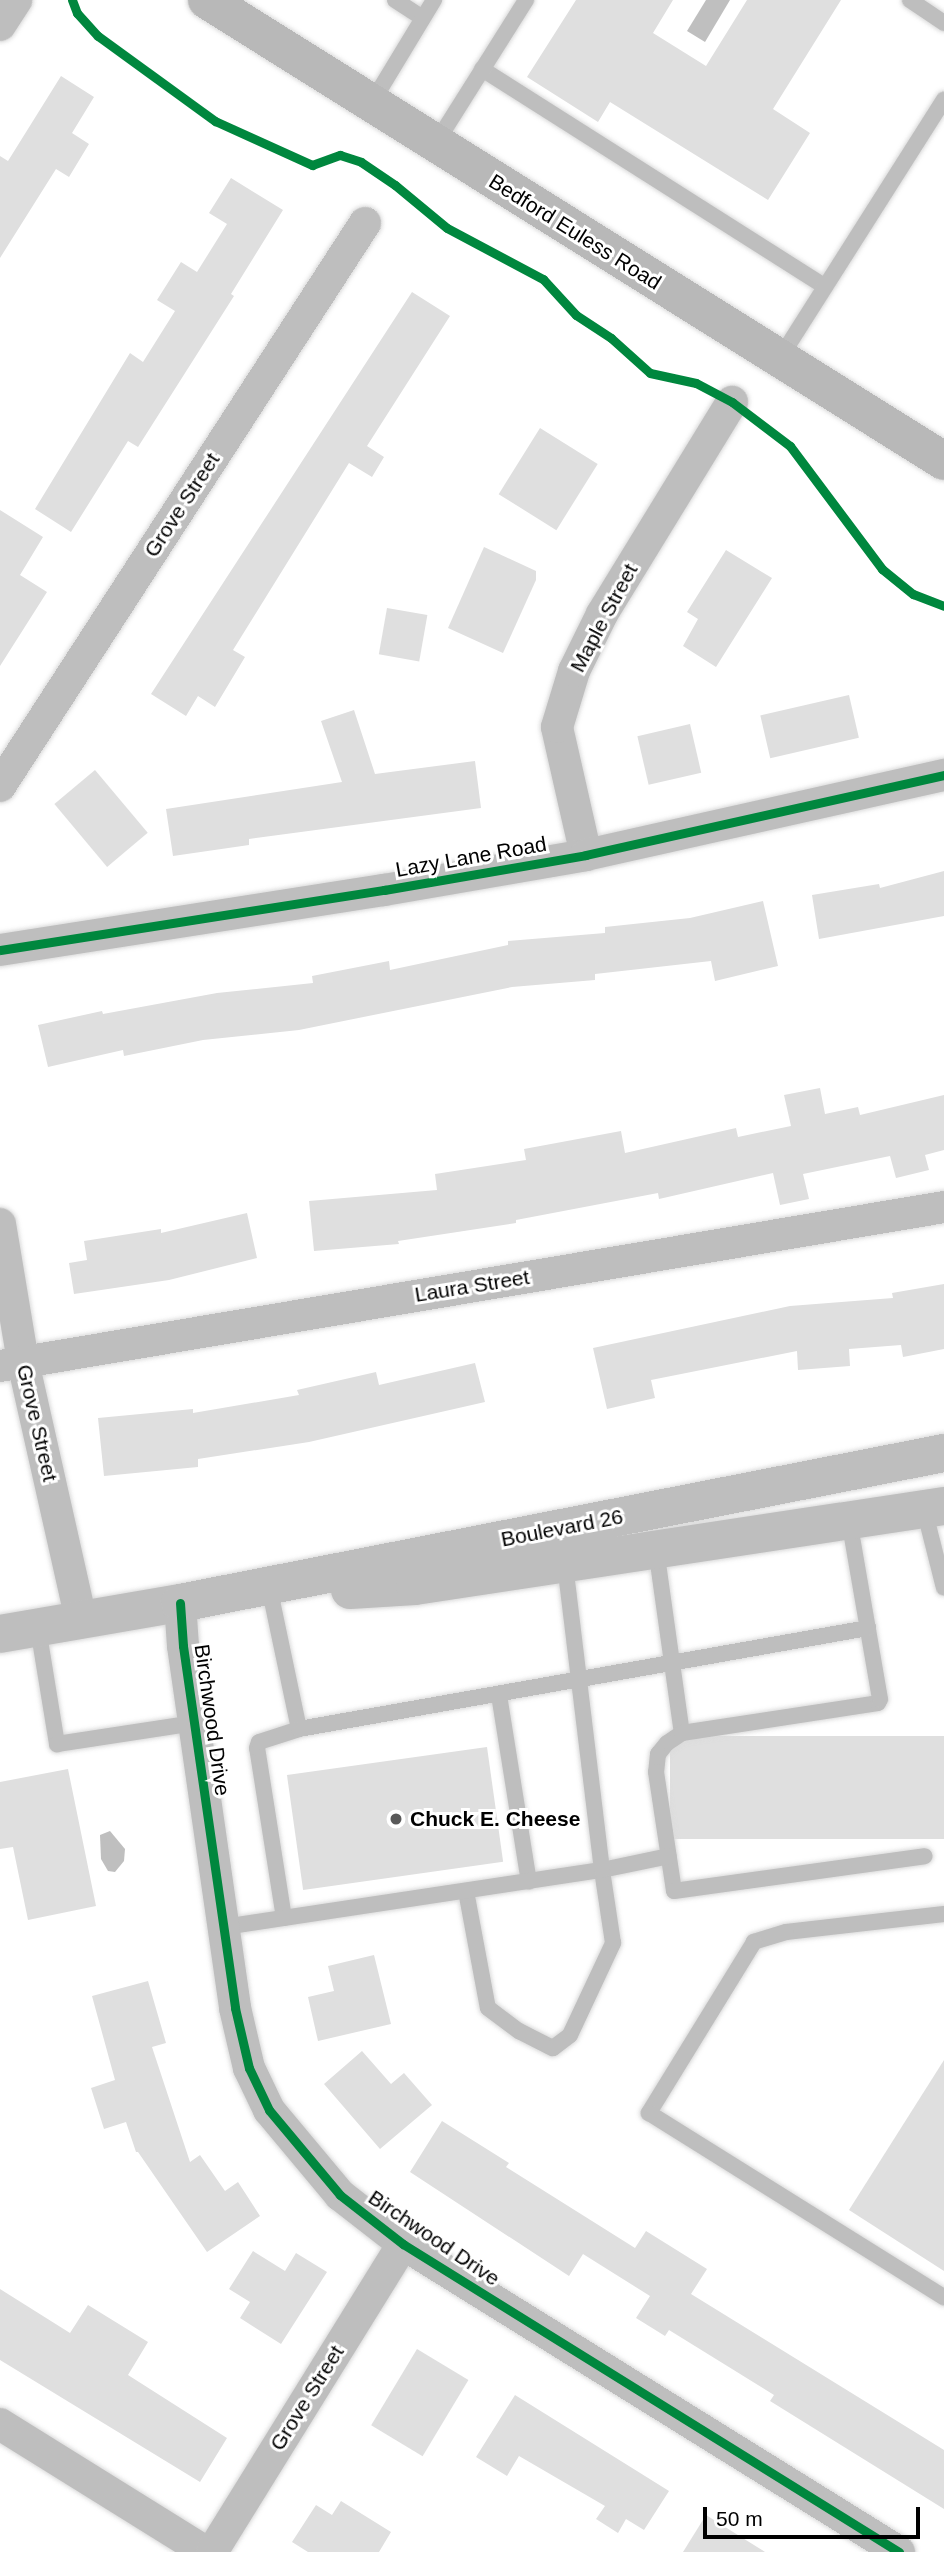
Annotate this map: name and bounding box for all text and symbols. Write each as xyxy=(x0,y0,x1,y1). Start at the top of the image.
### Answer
street label: Bedford Euless Road xyxy=(484,169,666,295)
street label: Grove Street xyxy=(139,448,225,562)
street label: Maple Street xyxy=(565,560,643,676)
street label: Lazy Lane Road xyxy=(394,831,548,883)
street label: Laura Street xyxy=(413,1265,531,1307)
street label: Grove Street xyxy=(11,1362,63,1484)
street label: Boulevard 26 xyxy=(499,1504,625,1552)
street label: Birchwood Drive xyxy=(189,1643,235,1797)
place label: Chuck E. Cheese xyxy=(410,1806,580,1832)
marker: Chuck E. Cheese xyxy=(388,1811,404,1827)
street label: Birchwood Drive xyxy=(364,2185,504,2291)
street label: Grove Street xyxy=(265,2341,349,2455)
scale bar xyxy=(706,2492,923,2536)
text: 50 m xyxy=(716,2507,763,2530)

